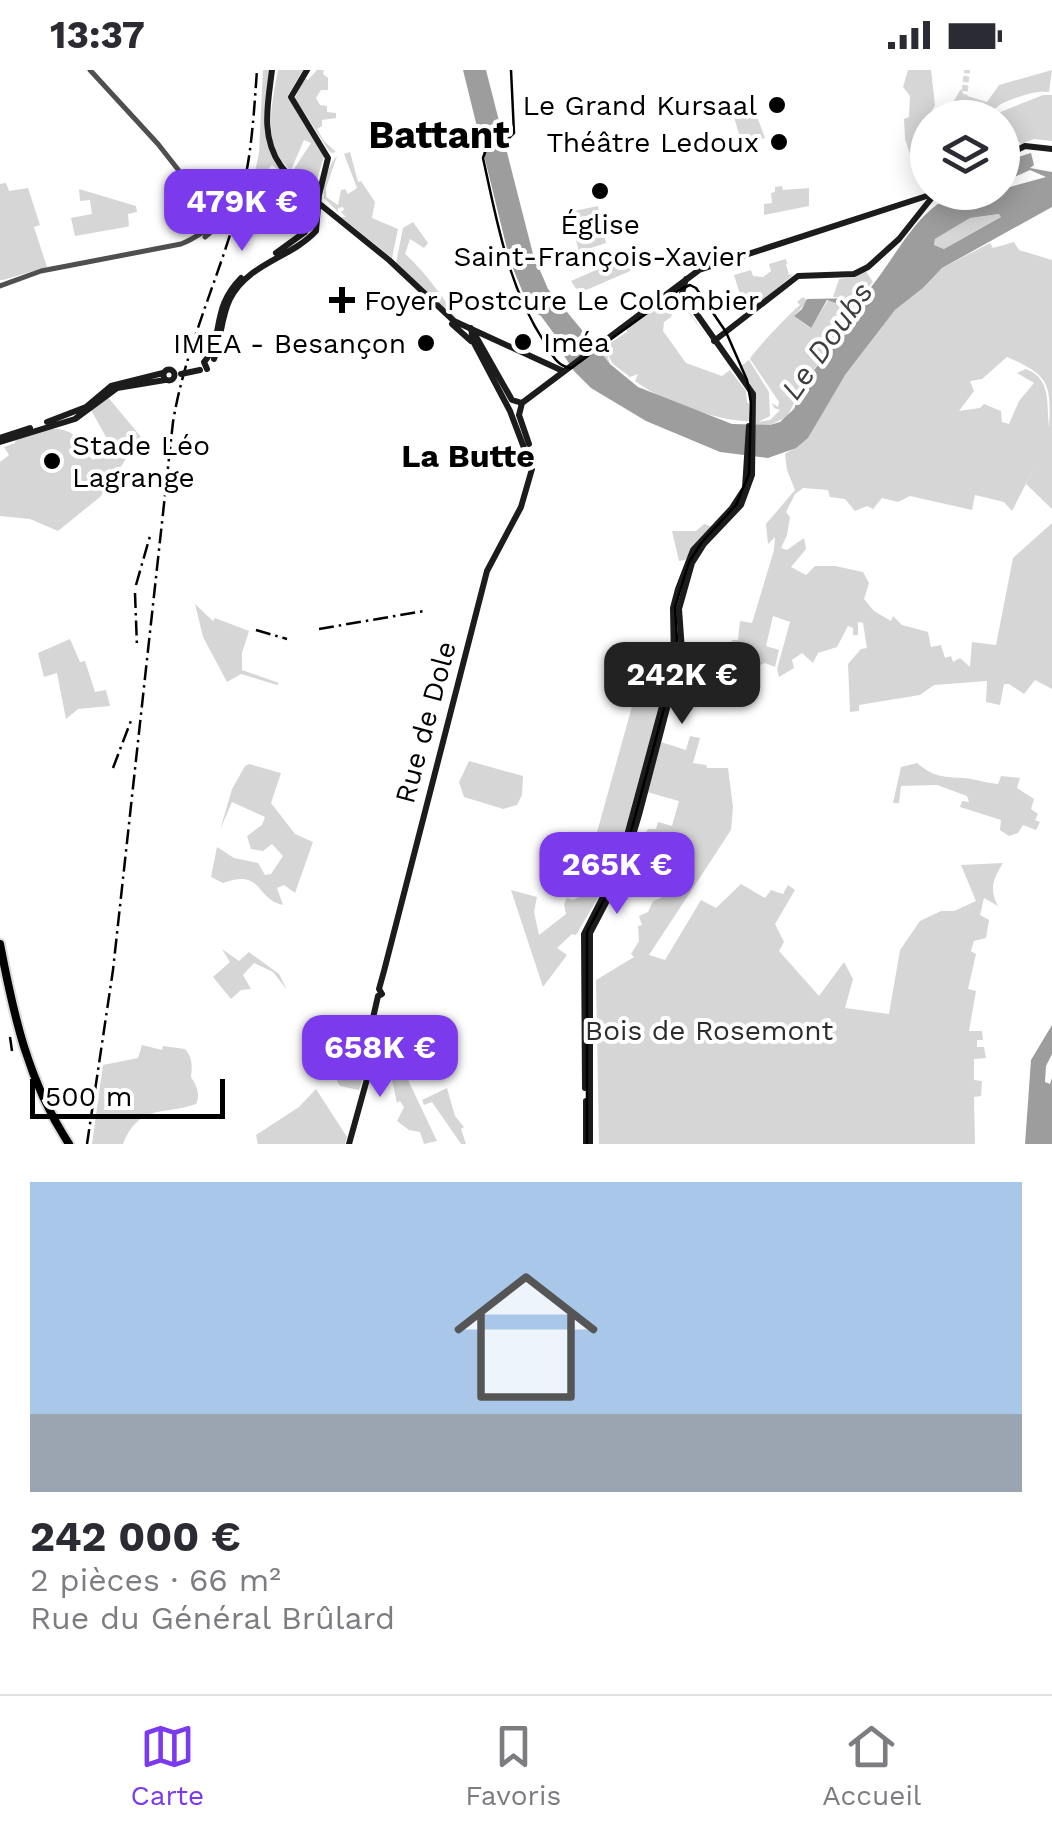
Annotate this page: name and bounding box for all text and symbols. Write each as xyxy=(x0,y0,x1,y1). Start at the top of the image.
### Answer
text: 13:37 xyxy=(50,13,145,57)
place label: Le Grand Kursaal xyxy=(523,89,757,122)
marker: Le Grand Kursaal xyxy=(766,94,788,116)
map controls xyxy=(910,100,1020,210)
button: layers xyxy=(910,100,1020,210)
district label: Battant xyxy=(368,113,510,157)
place label: Théâtre Ledoux xyxy=(546,126,759,159)
marker: Théâtre Ledoux xyxy=(768,131,790,153)
pin: 479K € xyxy=(161,169,323,254)
marker: Église Saint-François-Xavier xyxy=(589,180,611,202)
text: 479K € xyxy=(186,182,298,220)
place label: Église Saint-François-Xavier xyxy=(454,208,746,273)
water label: Le Doubs xyxy=(774,275,880,406)
place label: Foyer Postcure Le Colombier xyxy=(364,284,759,317)
marker: Foyer Postcure Le Colombier xyxy=(329,287,355,313)
place label: Iméa xyxy=(543,326,610,359)
place label: IMEA - Besançon xyxy=(173,327,406,360)
marker: Iméa xyxy=(512,331,534,353)
marker: IMEA - Besançon xyxy=(415,332,437,354)
place label: Stade Léo Lagrange xyxy=(72,429,210,494)
district label: La Butte xyxy=(401,437,535,475)
marker: Stade Léo Lagrange xyxy=(41,450,63,472)
street label: Rue de Dole xyxy=(388,638,463,807)
pin: 242K € xyxy=(601,642,763,727)
text: 242K € xyxy=(626,655,738,693)
pin: 265K € xyxy=(536,832,698,917)
text: 265K € xyxy=(561,845,673,883)
park label: Bois de Rosemont xyxy=(585,1014,833,1047)
pin: 658K € xyxy=(299,1015,461,1100)
text: 658K € xyxy=(324,1028,436,1066)
scale bar xyxy=(30,1074,225,1118)
text: 500 m xyxy=(45,1080,132,1113)
icon: home xyxy=(436,1247,616,1427)
text: 242 000 € xyxy=(30,1512,241,1561)
text: 2 pièces · 66 m² xyxy=(30,1561,281,1599)
text: Rue du Général Brûlard xyxy=(30,1599,395,1637)
tab: Carte xyxy=(131,1719,204,1812)
tab: Favoris xyxy=(465,1719,561,1812)
tab: Accueil xyxy=(822,1719,921,1812)

